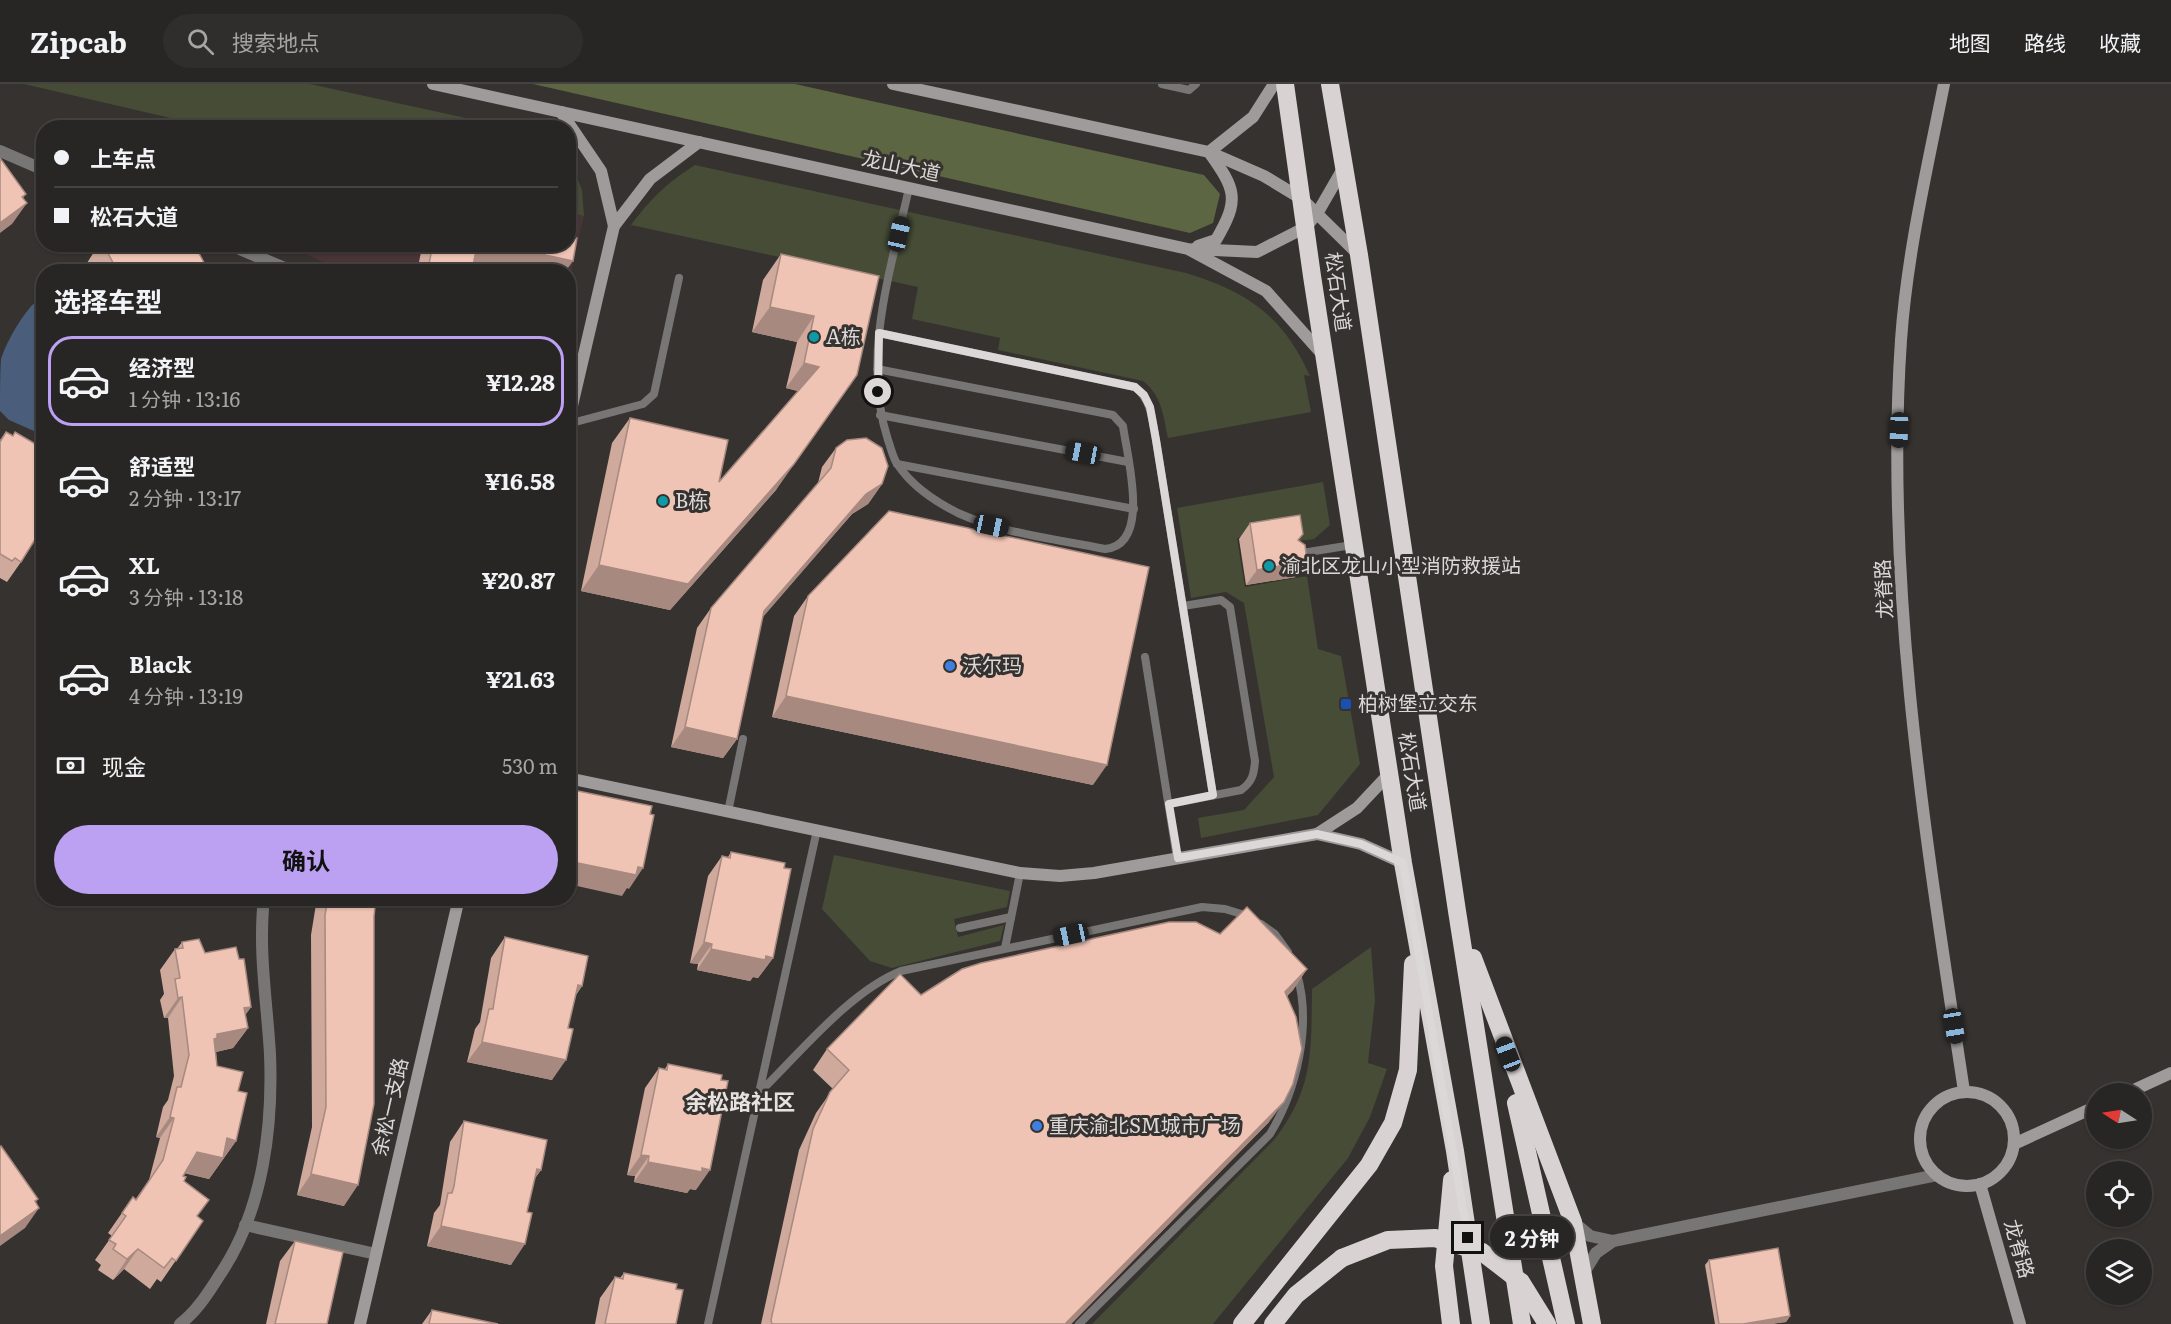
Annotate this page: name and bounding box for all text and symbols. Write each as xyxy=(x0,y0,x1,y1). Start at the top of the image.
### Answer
search box xyxy=(163,14,583,68)
text: Zipcab xyxy=(30,20,127,62)
icon: search xyxy=(184,25,217,58)
text: 搜索地点 xyxy=(232,25,320,58)
text: 地图 xyxy=(1949,26,1991,57)
text: 路线 xyxy=(2024,26,2066,57)
text: 收藏 xyxy=(2099,26,2141,57)
text: 上车点 xyxy=(90,141,156,174)
street label: 龙山大道 xyxy=(859,141,944,187)
text: 松石大道 xyxy=(90,199,178,232)
car xyxy=(886,214,912,254)
street label: 松石大道 xyxy=(1320,250,1360,333)
text: 选择车型 xyxy=(54,280,162,320)
place label: A栋 xyxy=(826,320,861,350)
marker: A栋 xyxy=(807,330,821,344)
text: 经济型 xyxy=(129,350,195,383)
icon: car xyxy=(57,354,111,408)
text: ¥12.28 xyxy=(486,365,555,398)
route start xyxy=(864,378,891,405)
text: 1 分钟 · 13:16 xyxy=(129,383,240,413)
car xyxy=(1889,412,1909,448)
car xyxy=(1064,441,1102,465)
text: 舒适型 xyxy=(129,449,195,482)
icon: car xyxy=(57,453,111,507)
text: ¥16.58 xyxy=(484,464,555,497)
text: 2 分钟 · 13:17 xyxy=(129,482,241,512)
place label: B栋 xyxy=(675,484,708,514)
marker: B栋 xyxy=(656,494,670,508)
car xyxy=(972,513,1010,539)
text: XL xyxy=(129,548,160,581)
place label: 渝北区龙山小型消防救援站 xyxy=(1281,549,1521,579)
icon: car xyxy=(57,552,111,606)
street label: 龙脊路 xyxy=(1865,558,1899,620)
marker: 渝北区龙山小型消防救援站 xyxy=(1262,559,1276,573)
text: ¥20.87 xyxy=(481,563,555,596)
text: 3 分钟 · 13:18 xyxy=(129,581,243,611)
text: Black xyxy=(129,647,191,680)
place label: 沃尔玛 xyxy=(962,649,1022,679)
icon: car xyxy=(57,651,111,705)
marker: 沃尔玛 xyxy=(943,659,957,673)
text: ¥21.63 xyxy=(485,662,555,695)
text: 4 分钟 · 13:19 xyxy=(129,680,243,710)
place label: 柏树堡立交东 xyxy=(1358,687,1478,717)
marker: 柏树堡立交东 xyxy=(1339,697,1353,711)
street label: 松石大道 xyxy=(1393,730,1435,814)
icon: cash xyxy=(54,749,87,782)
text: 现金 xyxy=(102,749,146,782)
text: 530 m xyxy=(502,750,558,780)
button: 确认 xyxy=(54,825,558,894)
car xyxy=(1052,922,1090,948)
car xyxy=(1942,1007,1966,1045)
car xyxy=(1493,1034,1523,1074)
street label: 余松一支路 xyxy=(362,1054,414,1159)
north arrow xyxy=(2086,1083,2152,1149)
map controls xyxy=(2086,1083,2152,1305)
district label: 余松路社区 xyxy=(685,1084,795,1117)
place label: 重庆渝北SM城市广场 xyxy=(1049,1109,1241,1139)
marker: 重庆渝北SM城市广场 xyxy=(1030,1119,1044,1133)
button: locate xyxy=(2086,1161,2152,1227)
street label: 龙脊路 xyxy=(1998,1215,2044,1281)
callout: 2 分钟 xyxy=(1489,1217,1573,1259)
text: 2 分钟 xyxy=(1505,1222,1559,1252)
route end xyxy=(1454,1224,1481,1251)
button: layers xyxy=(2086,1239,2152,1305)

